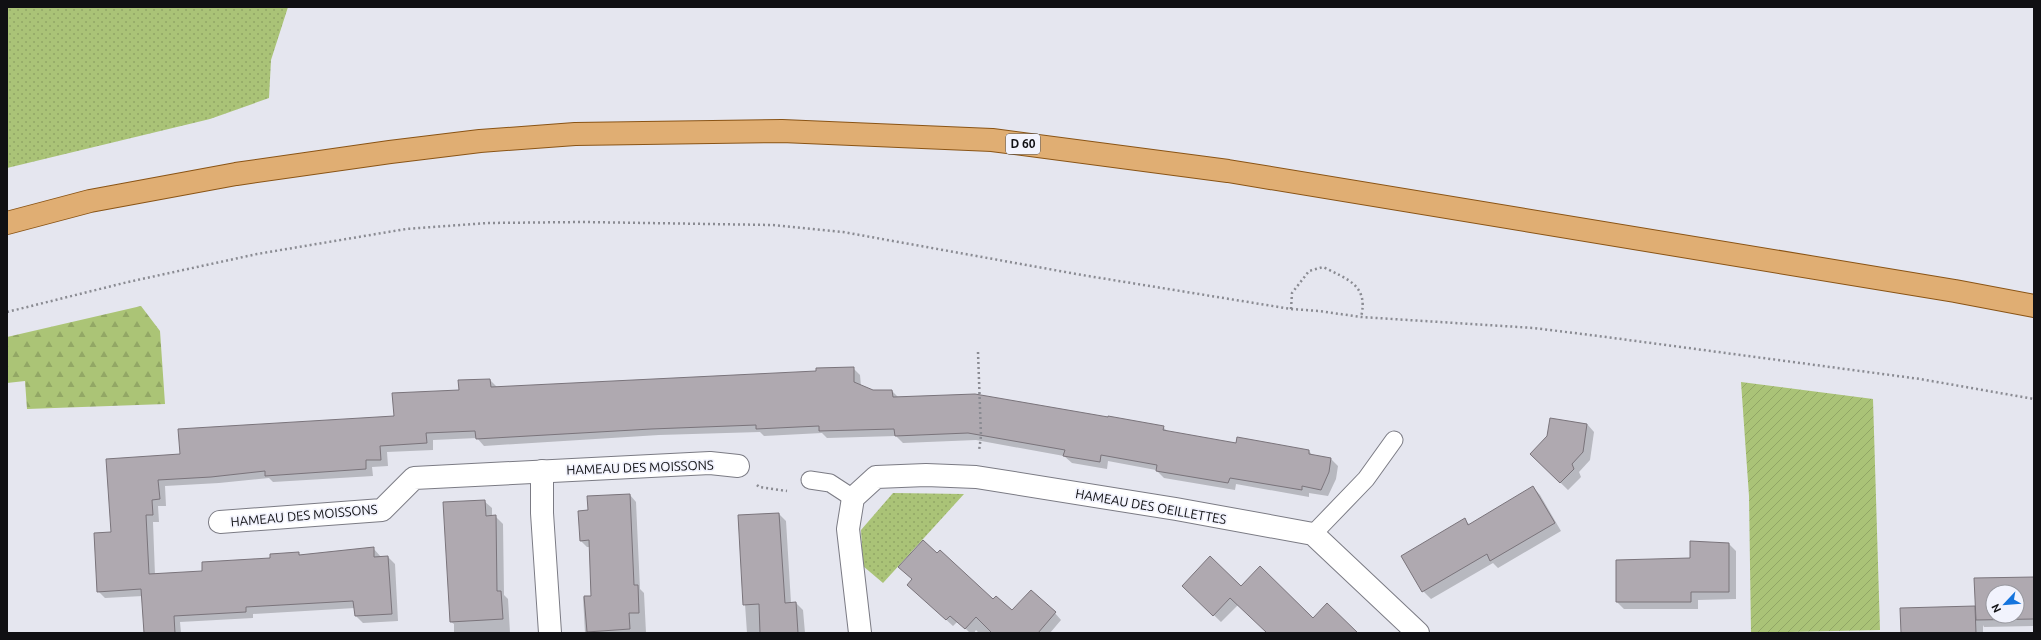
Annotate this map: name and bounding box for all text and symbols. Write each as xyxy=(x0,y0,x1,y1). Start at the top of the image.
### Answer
road number: D 60 xyxy=(1006,134,1040,154)
street label: HAMEAU DES MOISSONS xyxy=(566,457,714,477)
street label: HAMEAU DES OEILLETTES xyxy=(1074,486,1228,526)
street label: HAMEAU DES MOISSONS xyxy=(230,502,378,528)
north arrow xyxy=(1985,584,2025,624)
text: N xyxy=(1989,602,2003,615)

